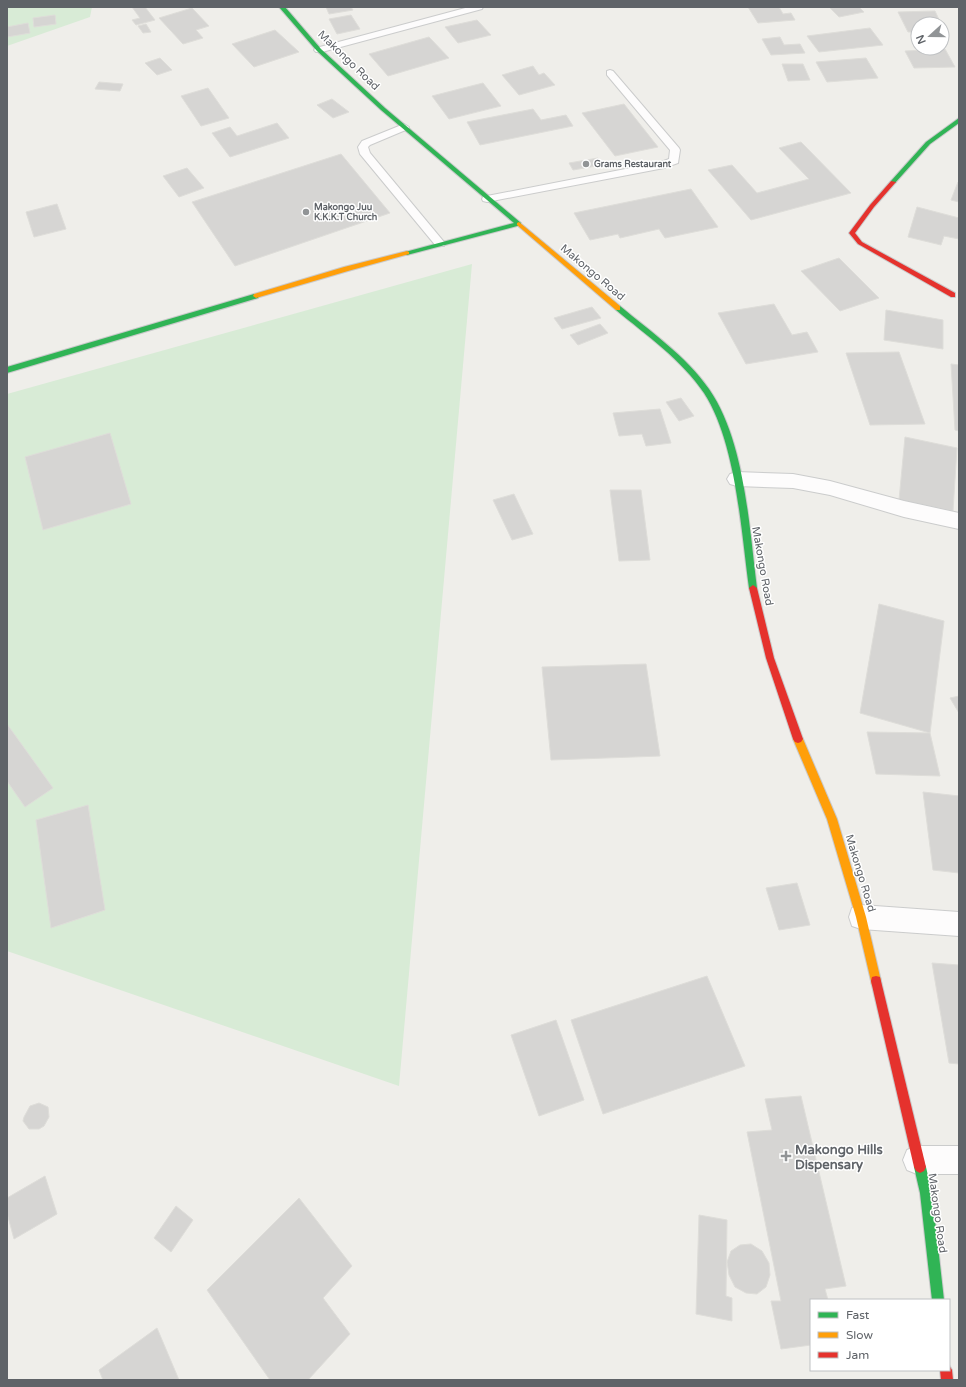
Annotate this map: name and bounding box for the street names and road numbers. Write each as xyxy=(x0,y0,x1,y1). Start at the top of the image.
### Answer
street label: Makongo Road xyxy=(315,28,382,93)
street label: Makongo Road xyxy=(558,242,628,303)
street label: Makongo Road xyxy=(749,525,776,607)
street label: Makongo Road xyxy=(843,833,878,913)
street label: Makongo Road xyxy=(925,1172,950,1254)

